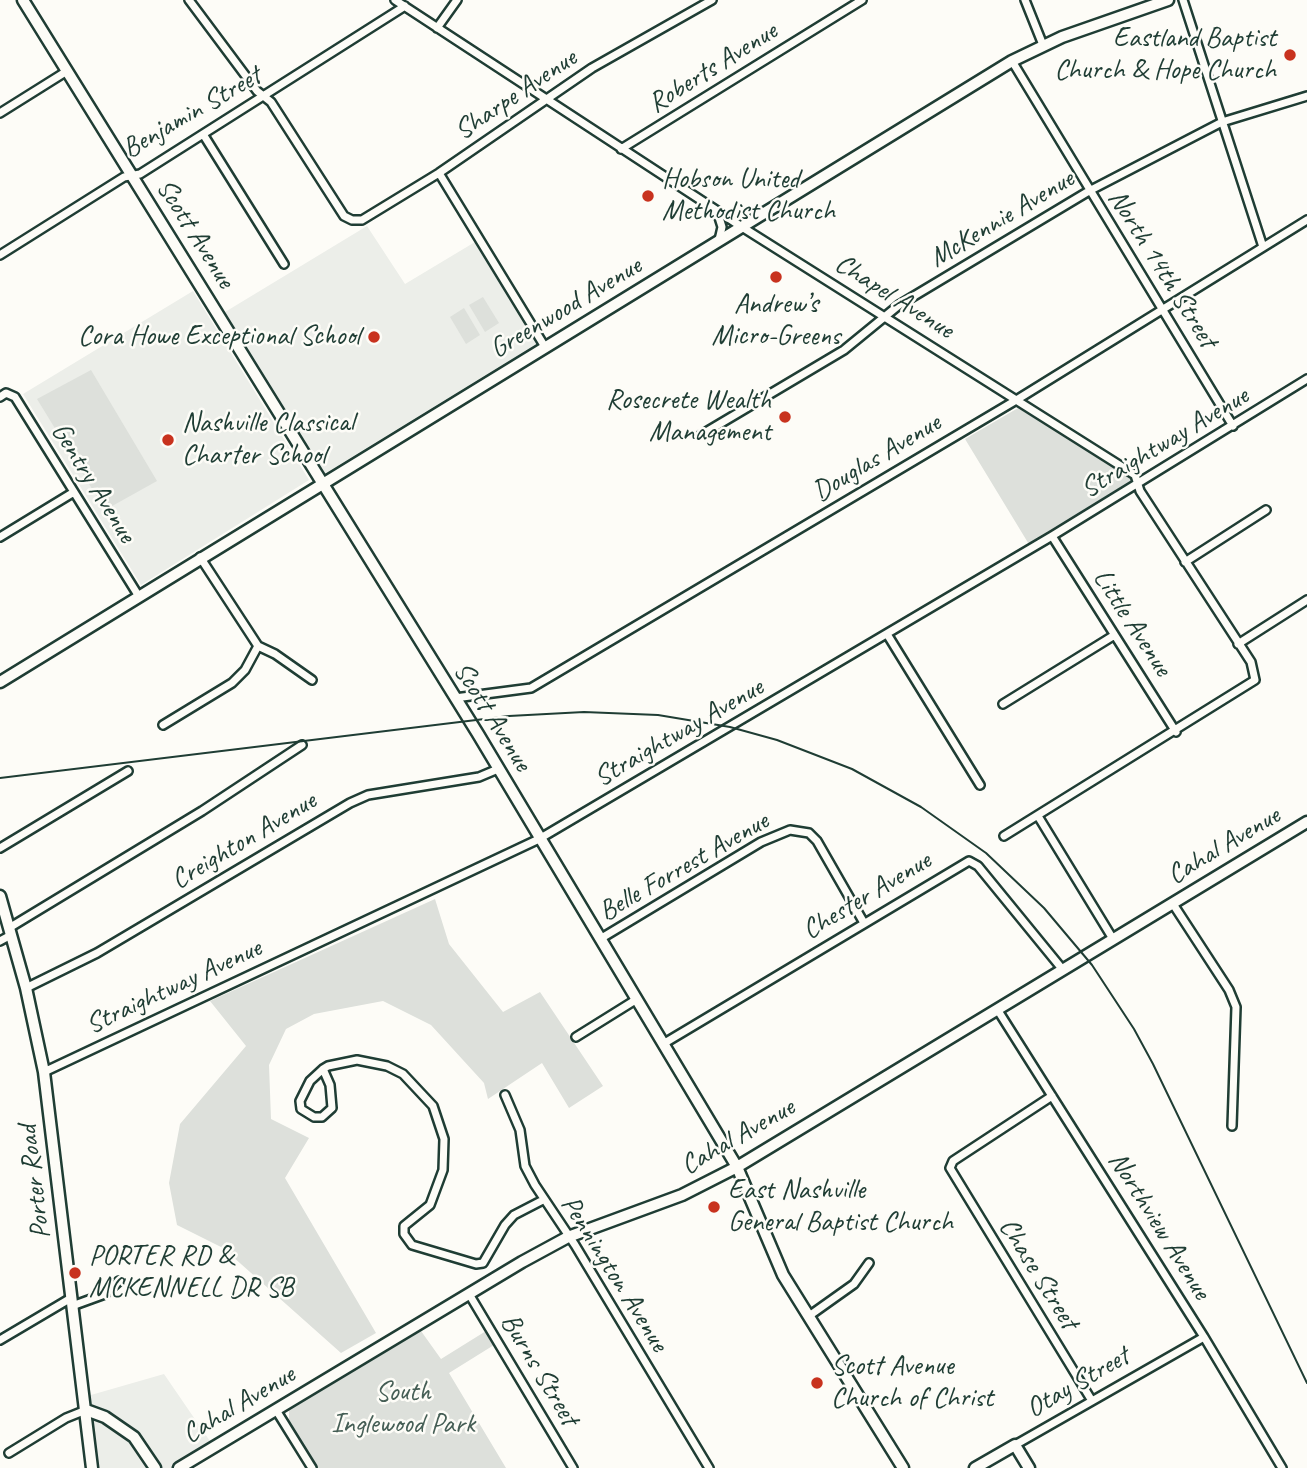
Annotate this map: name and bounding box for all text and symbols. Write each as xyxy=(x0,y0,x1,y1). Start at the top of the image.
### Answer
street label: Roberts Avenue xyxy=(642,15,784,121)
place label: Eastland Baptist Church & Hope Church xyxy=(1054,22,1276,88)
street label: Sharpe Avenue xyxy=(448,42,584,148)
marker: Eastland Baptist Church & Hope Church xyxy=(1282,47,1298,63)
street label: Benjamin Street xyxy=(117,60,267,166)
place label: Hobson United Methodist Church xyxy=(662,163,835,229)
street label: McKennie Avenue xyxy=(924,163,1080,275)
street label: Scott Avenue xyxy=(148,173,242,295)
street label: North 14th Street xyxy=(1100,184,1224,354)
marker: Hobson United Methodist Church xyxy=(640,188,656,204)
street label: Chapel Avenue xyxy=(828,247,960,347)
street label: Greenwood Avenue xyxy=(484,250,648,366)
marker: Andrew’s Micro-Greens xyxy=(768,269,784,285)
place label: Andrew’s Micro-Greens xyxy=(712,288,840,354)
place label: Cora Howe Exceptional School xyxy=(78,320,360,354)
marker: Cora Howe Exceptional School xyxy=(366,329,382,345)
street label: Straightway Avenue xyxy=(1075,380,1255,506)
place label: Rosecrete Wealth Management xyxy=(606,384,771,450)
place label: Nashville Classical Charter School xyxy=(182,407,354,473)
street label: Douglas Avenue xyxy=(807,407,947,509)
marker: Rosecrete Wealth Management xyxy=(777,409,793,425)
street label: Gentry Avenue xyxy=(43,417,143,549)
marker: Nashville Classical Charter School xyxy=(160,432,176,448)
street label: Little Avenue xyxy=(1085,563,1179,683)
street label: Scott Avenue xyxy=(445,656,539,778)
street label: Straightway Avenue xyxy=(588,671,770,795)
street label: Creighton Avenue xyxy=(165,785,323,897)
street label: Cahal Avenue xyxy=(1162,799,1286,893)
street label: Belle Forrest Avenue xyxy=(593,805,775,929)
street label: Chester Avenue xyxy=(796,844,938,948)
street label: Straightway Avenue xyxy=(81,932,267,1042)
street label: Cahal Avenue xyxy=(675,1091,801,1183)
street label: Porter Road xyxy=(11,1123,59,1241)
street label: Northview Avenue xyxy=(1100,1146,1218,1306)
place label: East Nashville General Baptist Church xyxy=(728,1174,953,1240)
street label: Pennington Avenue xyxy=(553,1190,675,1358)
marker: East Nashville General Baptist Church xyxy=(706,1199,722,1215)
street label: Chase Street xyxy=(991,1212,1085,1336)
place label: PORTER RD & MCKENNELL DR SB xyxy=(89,1240,294,1306)
marker: PORTER RD & MCKENNELL DR SB xyxy=(67,1265,83,1281)
street label: Burns Street xyxy=(492,1308,586,1432)
street label: Otay Street xyxy=(1021,1340,1135,1426)
place label: Scott Avenue Church of Christ xyxy=(831,1350,993,1416)
street label: Cahal Avenue xyxy=(177,1358,301,1452)
marker: Scott Avenue Church of Christ xyxy=(809,1375,825,1391)
park label: South Inglewood Park xyxy=(331,1376,475,1442)

